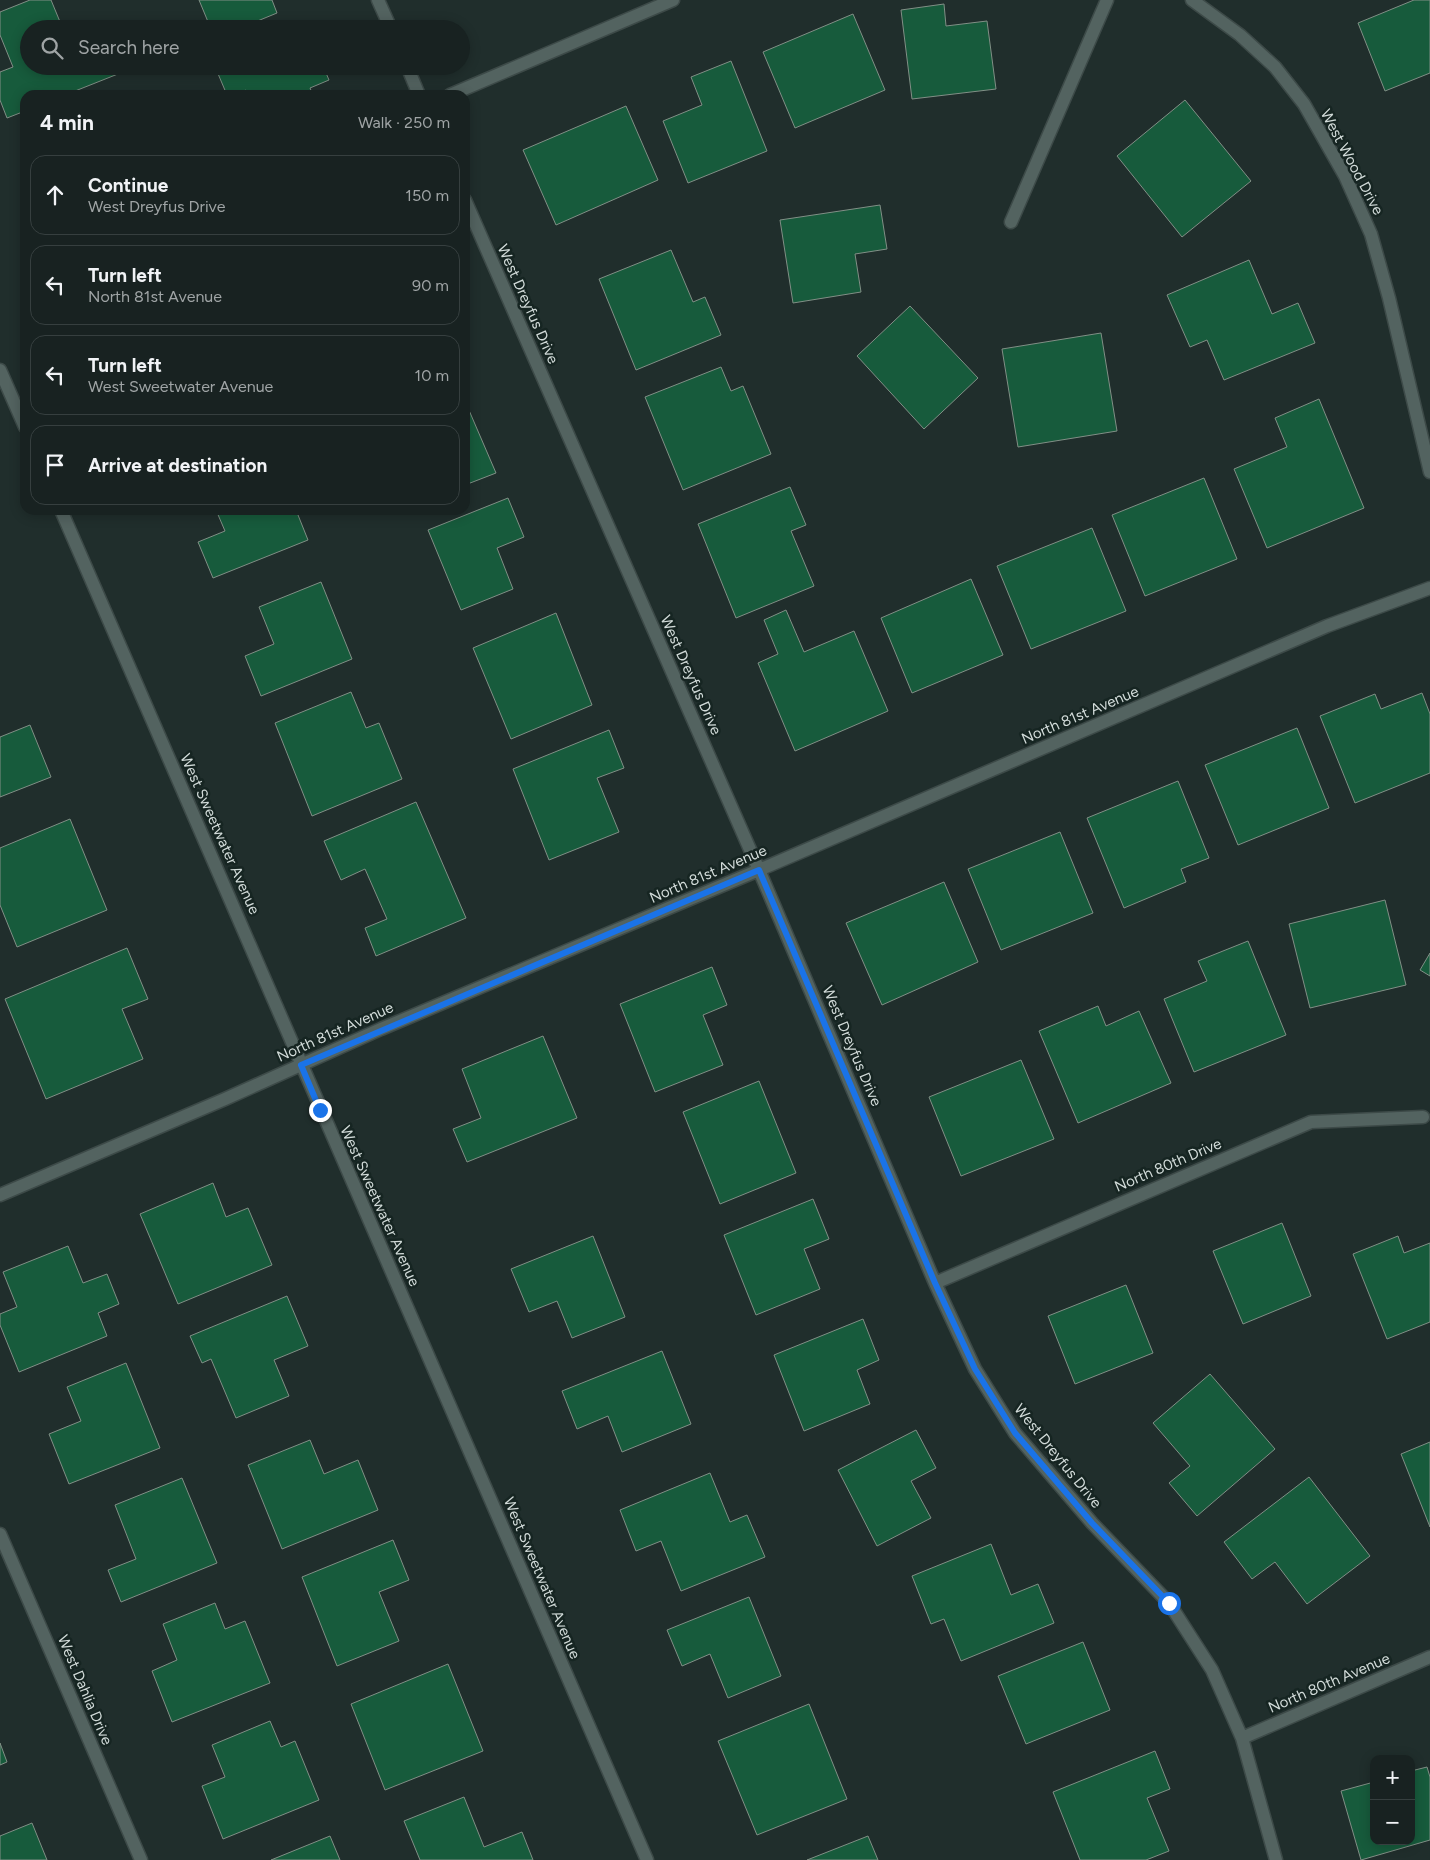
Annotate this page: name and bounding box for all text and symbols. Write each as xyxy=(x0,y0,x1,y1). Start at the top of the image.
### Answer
search box xyxy=(20,20,470,75)
icon: search xyxy=(38,34,66,62)
text: Search here xyxy=(78,36,180,59)
street label: West Wood Drive xyxy=(1317,106,1387,218)
text: 4 min xyxy=(40,110,94,135)
text: Walk · 250 m xyxy=(358,113,450,132)
text: Continue xyxy=(88,174,168,197)
icon: ahead xyxy=(41,181,69,209)
text: 150 m xyxy=(405,186,449,205)
text: West Dreyfus Drive xyxy=(88,197,226,216)
street label: West Dreyfus Drive xyxy=(494,241,562,367)
text: Turn left xyxy=(88,264,162,287)
icon: left xyxy=(41,271,69,299)
text: 90 m xyxy=(412,276,449,295)
text: North 81st Avenue xyxy=(88,287,222,306)
text: Turn left xyxy=(88,354,162,377)
icon: left xyxy=(41,361,69,389)
text: 10 m xyxy=(415,366,449,385)
text: West Sweetwater Avenue xyxy=(88,377,273,396)
icon: arrive xyxy=(41,451,69,479)
text: Arrive at destination xyxy=(88,454,267,477)
street label: West Dreyfus Drive xyxy=(657,612,725,738)
street label: North 81st Avenue xyxy=(1019,682,1141,748)
street label: West Sweetwater Avenue xyxy=(176,751,264,917)
street label: North 81st Avenue xyxy=(647,841,769,907)
street label: West Dreyfus Drive xyxy=(819,983,885,1109)
street label: North 81st Avenue xyxy=(274,998,396,1066)
route end xyxy=(309,1099,332,1122)
street label: West Sweetwater Avenue xyxy=(336,1123,424,1289)
street label: North 80th Drive xyxy=(1112,1134,1224,1196)
street label: West Dreyfus Drive xyxy=(1010,1400,1106,1512)
street label: West Sweetwater Avenue xyxy=(500,1495,584,1661)
route start xyxy=(1158,1592,1181,1615)
street label: West Dahlia Drive xyxy=(54,1632,116,1748)
street label: North 80th Avenue xyxy=(1265,1649,1393,1717)
map controls xyxy=(1370,1755,1415,1845)
button: + xyxy=(1370,1755,1415,1800)
button: − xyxy=(1370,1800,1415,1845)

